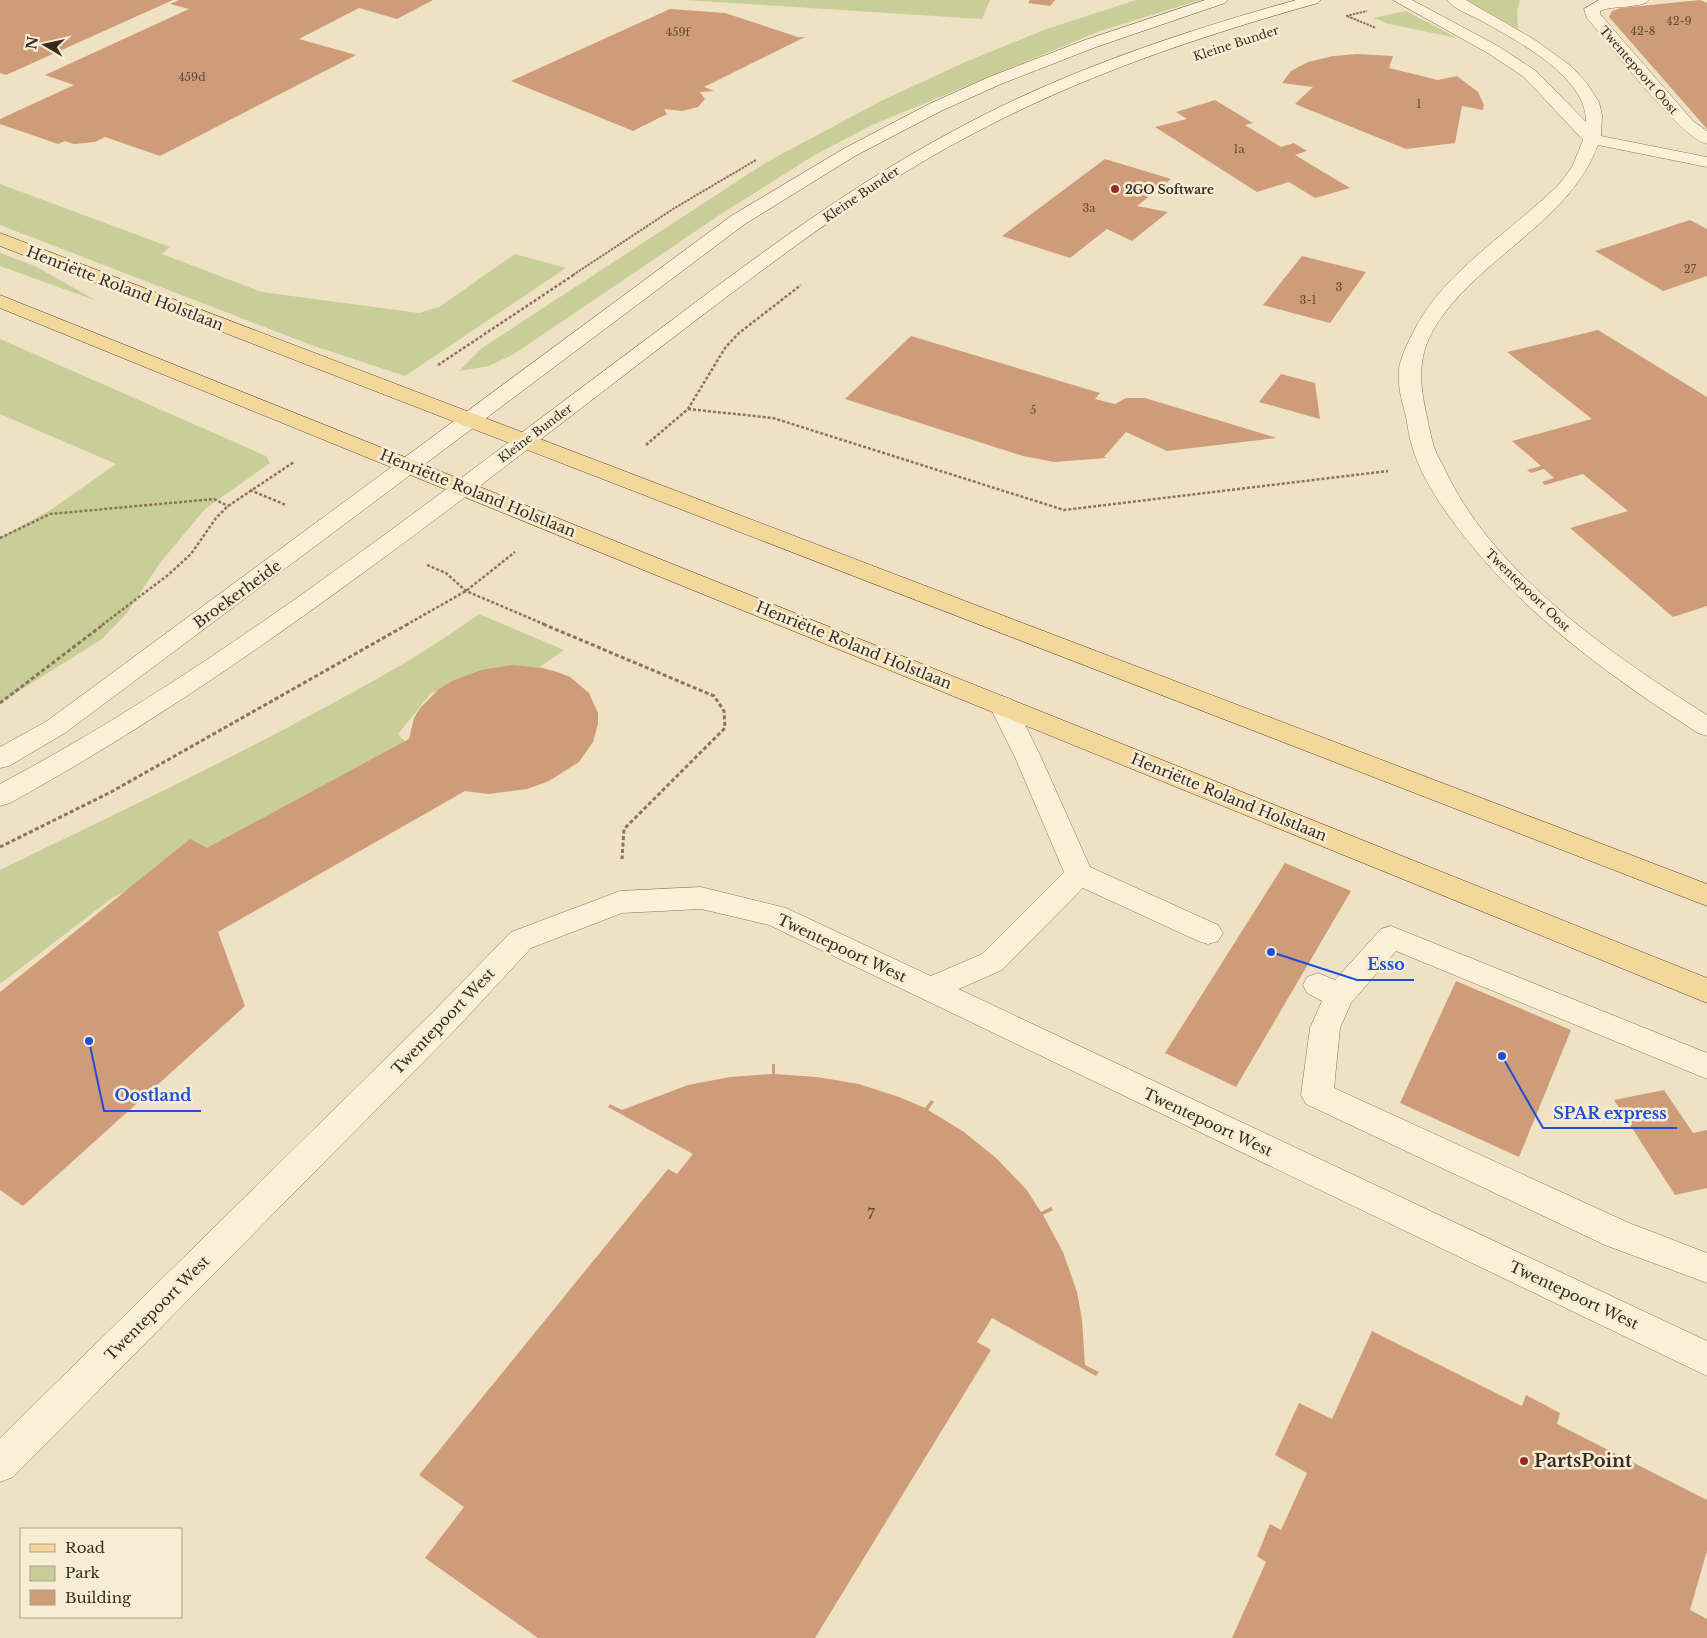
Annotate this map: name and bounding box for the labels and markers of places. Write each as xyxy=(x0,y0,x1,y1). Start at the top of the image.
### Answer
place label: 2GO Software xyxy=(1125,182,1214,197)
marker: 2GO Software xyxy=(1109,183,1121,195)
callout: Esso xyxy=(1357,949,1414,980)
callout: Oostland xyxy=(104,1080,201,1111)
callout: SPAR express xyxy=(1543,1097,1677,1128)
place label: PartsPoint xyxy=(1534,1450,1632,1472)
marker: PartsPoint xyxy=(1518,1455,1530,1467)

